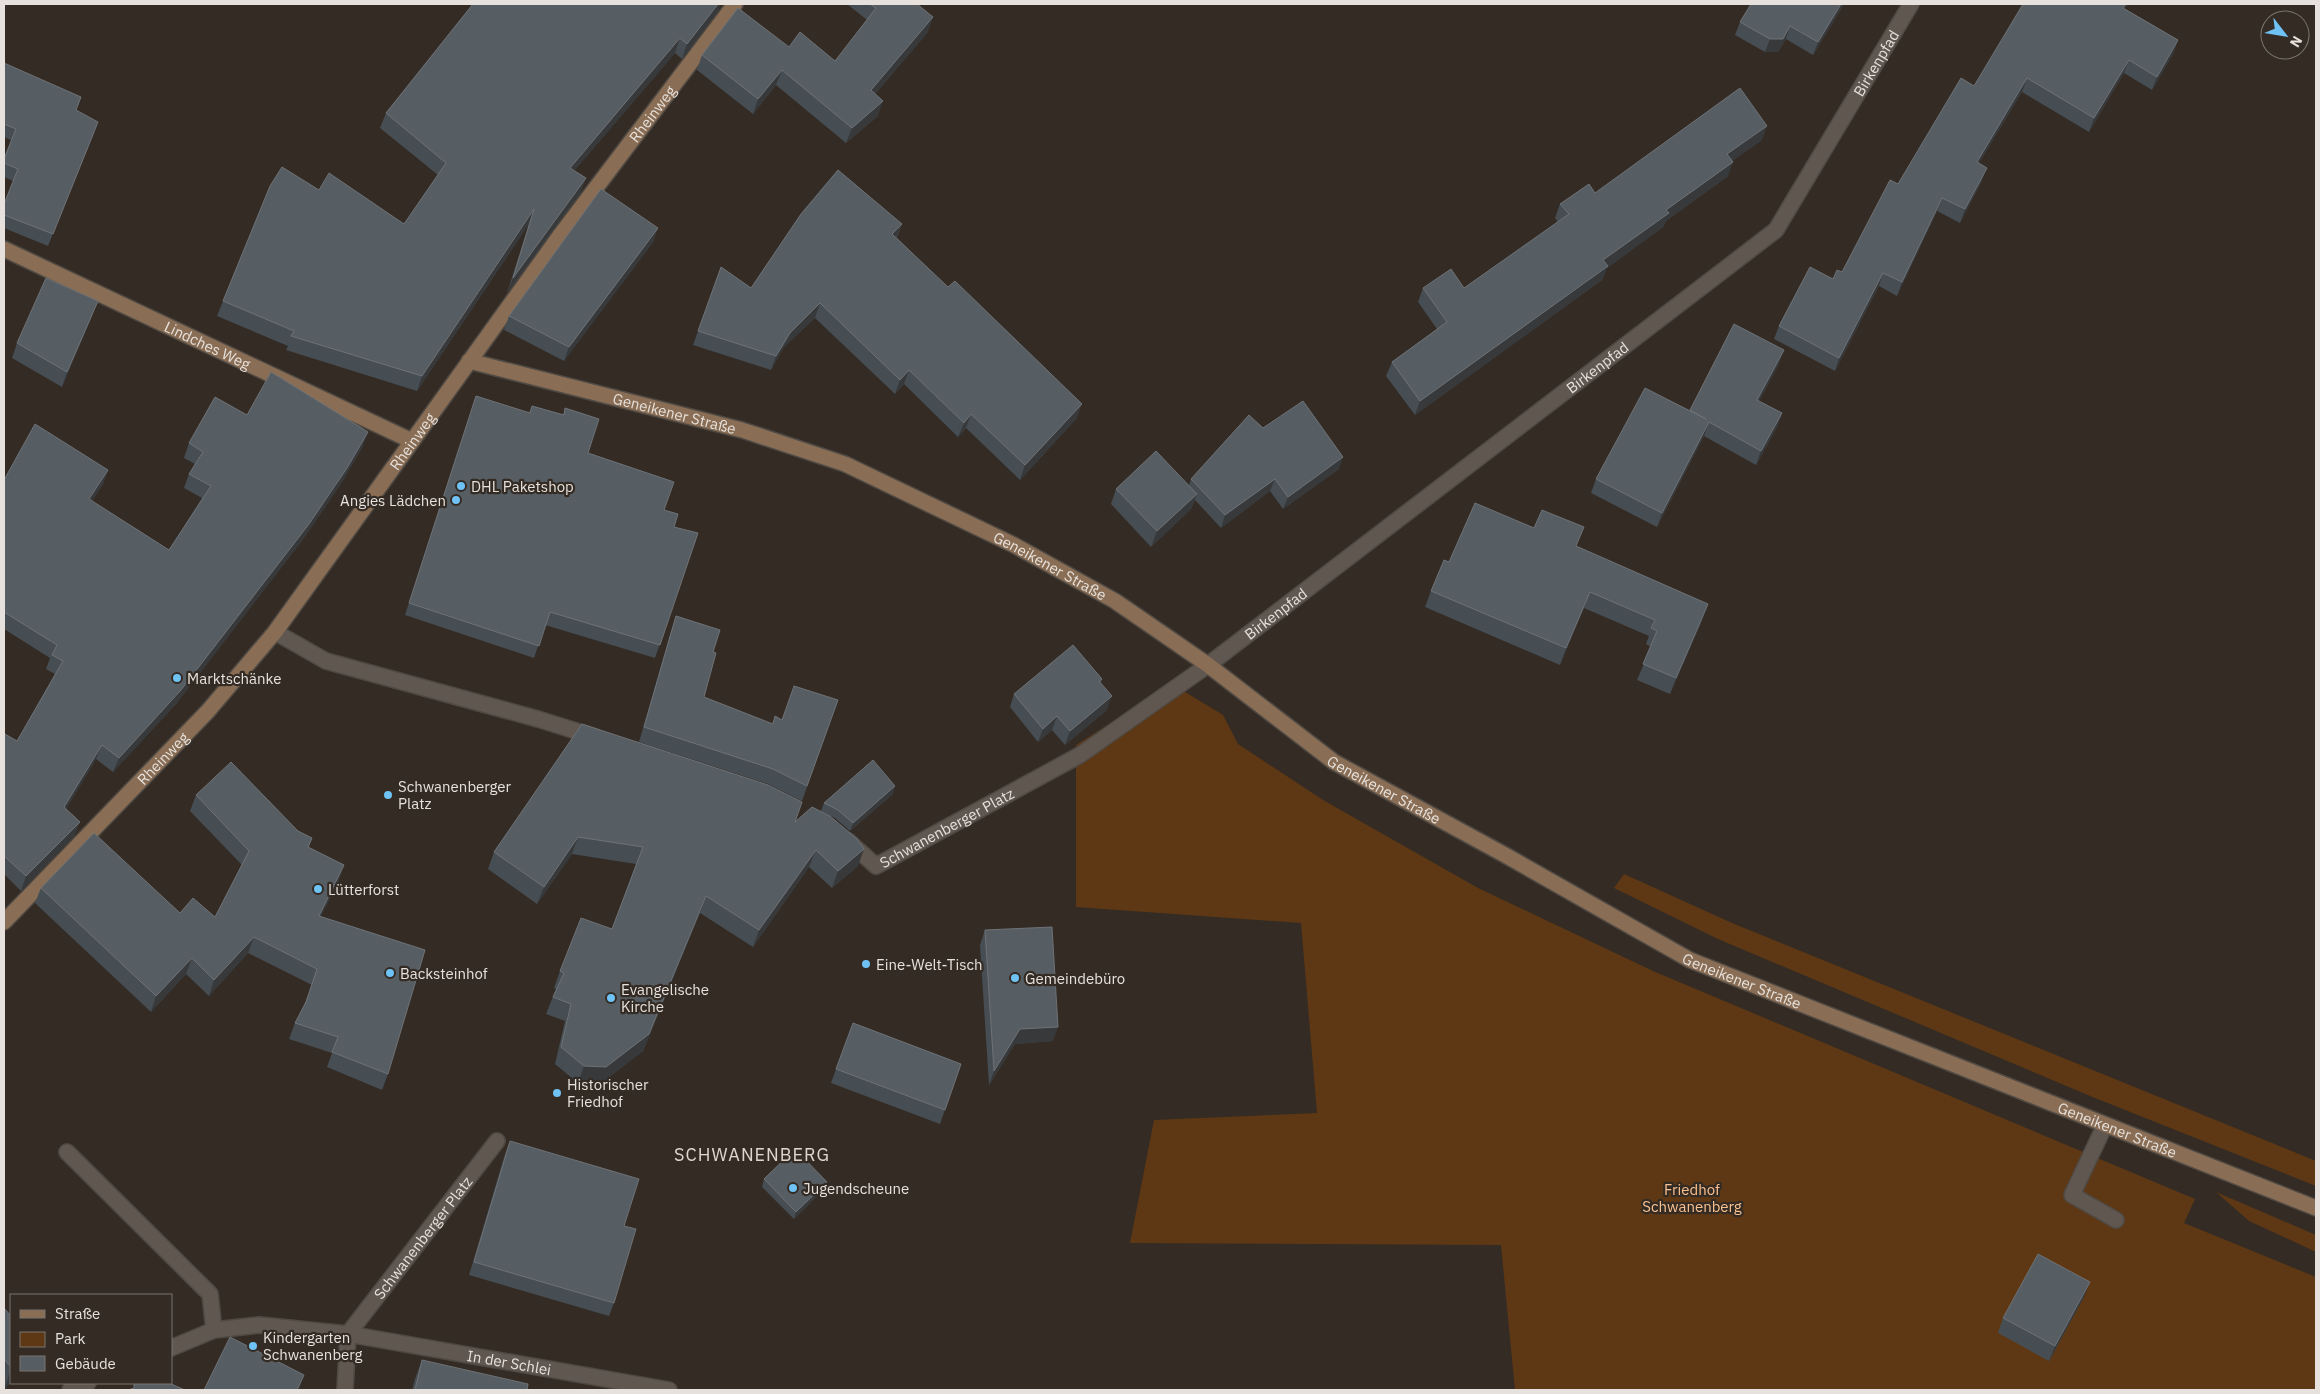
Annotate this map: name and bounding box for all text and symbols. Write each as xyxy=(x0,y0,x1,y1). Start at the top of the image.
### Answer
north arrow xyxy=(2260,10,2310,60)
street label: Birkenpfad xyxy=(1849,26,1903,99)
text: N xyxy=(2286,33,2306,51)
street label: Rheinweg xyxy=(624,82,680,146)
street label: Lindches Weg xyxy=(161,316,254,373)
street label: Birkenpfad xyxy=(1562,337,1632,397)
street label: Geneikener Straße xyxy=(611,388,738,438)
street label: Rheinweg xyxy=(385,409,439,474)
place label: DHL Paketshop xyxy=(471,477,574,496)
marker: DHL Paketshop xyxy=(455,480,467,492)
place label: Angies Lädchen xyxy=(340,491,446,510)
marker: Angies Lädchen xyxy=(450,494,462,506)
street label: Geneikener Straße xyxy=(990,527,1110,604)
street label: Birkenpfad xyxy=(1240,583,1311,643)
place label: Marktschänke xyxy=(187,669,282,688)
marker: Marktschänke xyxy=(171,672,183,684)
street label: Rheinweg xyxy=(133,728,192,788)
street label: Geneikener Straße xyxy=(1323,751,1444,828)
place label: Schwanenberger Platz xyxy=(398,777,512,813)
street label: Schwanenberger Platz xyxy=(876,783,1017,872)
marker: Schwanenberger Platz xyxy=(382,789,394,801)
place label: Lütterforst xyxy=(328,880,399,899)
marker: Lütterforst xyxy=(312,883,324,895)
street label: Geneikener Straße xyxy=(1679,948,1804,1013)
place label: Eine-Welt-Tisch xyxy=(876,955,983,974)
marker: Eine-Welt-Tisch xyxy=(860,958,872,970)
place label: Backsteinhof xyxy=(400,964,488,983)
marker: Backsteinhof xyxy=(384,967,396,979)
place label: Gemeindebüro xyxy=(1025,969,1125,988)
marker: Gemeindebüro xyxy=(1009,972,1021,984)
place label: Evangelische Kirche xyxy=(621,980,709,1016)
marker: Evangelische Kirche xyxy=(605,992,617,1004)
place label: Historischer Friedhof xyxy=(567,1075,649,1111)
marker: Historischer Friedhof xyxy=(551,1087,563,1099)
street label: Geneikener Straße xyxy=(2055,1097,2180,1161)
district label: SCHWANENBERG xyxy=(674,1143,830,1166)
street label: Schwanenberger Platz xyxy=(369,1172,476,1303)
place label: Jugendscheune xyxy=(803,1179,909,1198)
park label: Friedhof Schwanenberg xyxy=(1642,1180,1742,1216)
marker: Jugendscheune xyxy=(787,1182,799,1194)
legend xyxy=(10,1294,172,1384)
text: Straße xyxy=(55,1304,100,1323)
place label: Kindergarten Schwanenberg xyxy=(263,1328,362,1364)
text: Park xyxy=(55,1329,85,1348)
marker: Kindergarten Schwanenberg xyxy=(247,1340,259,1352)
street label: In der Schlei xyxy=(466,1345,553,1379)
text: Gebäude xyxy=(55,1354,116,1373)

